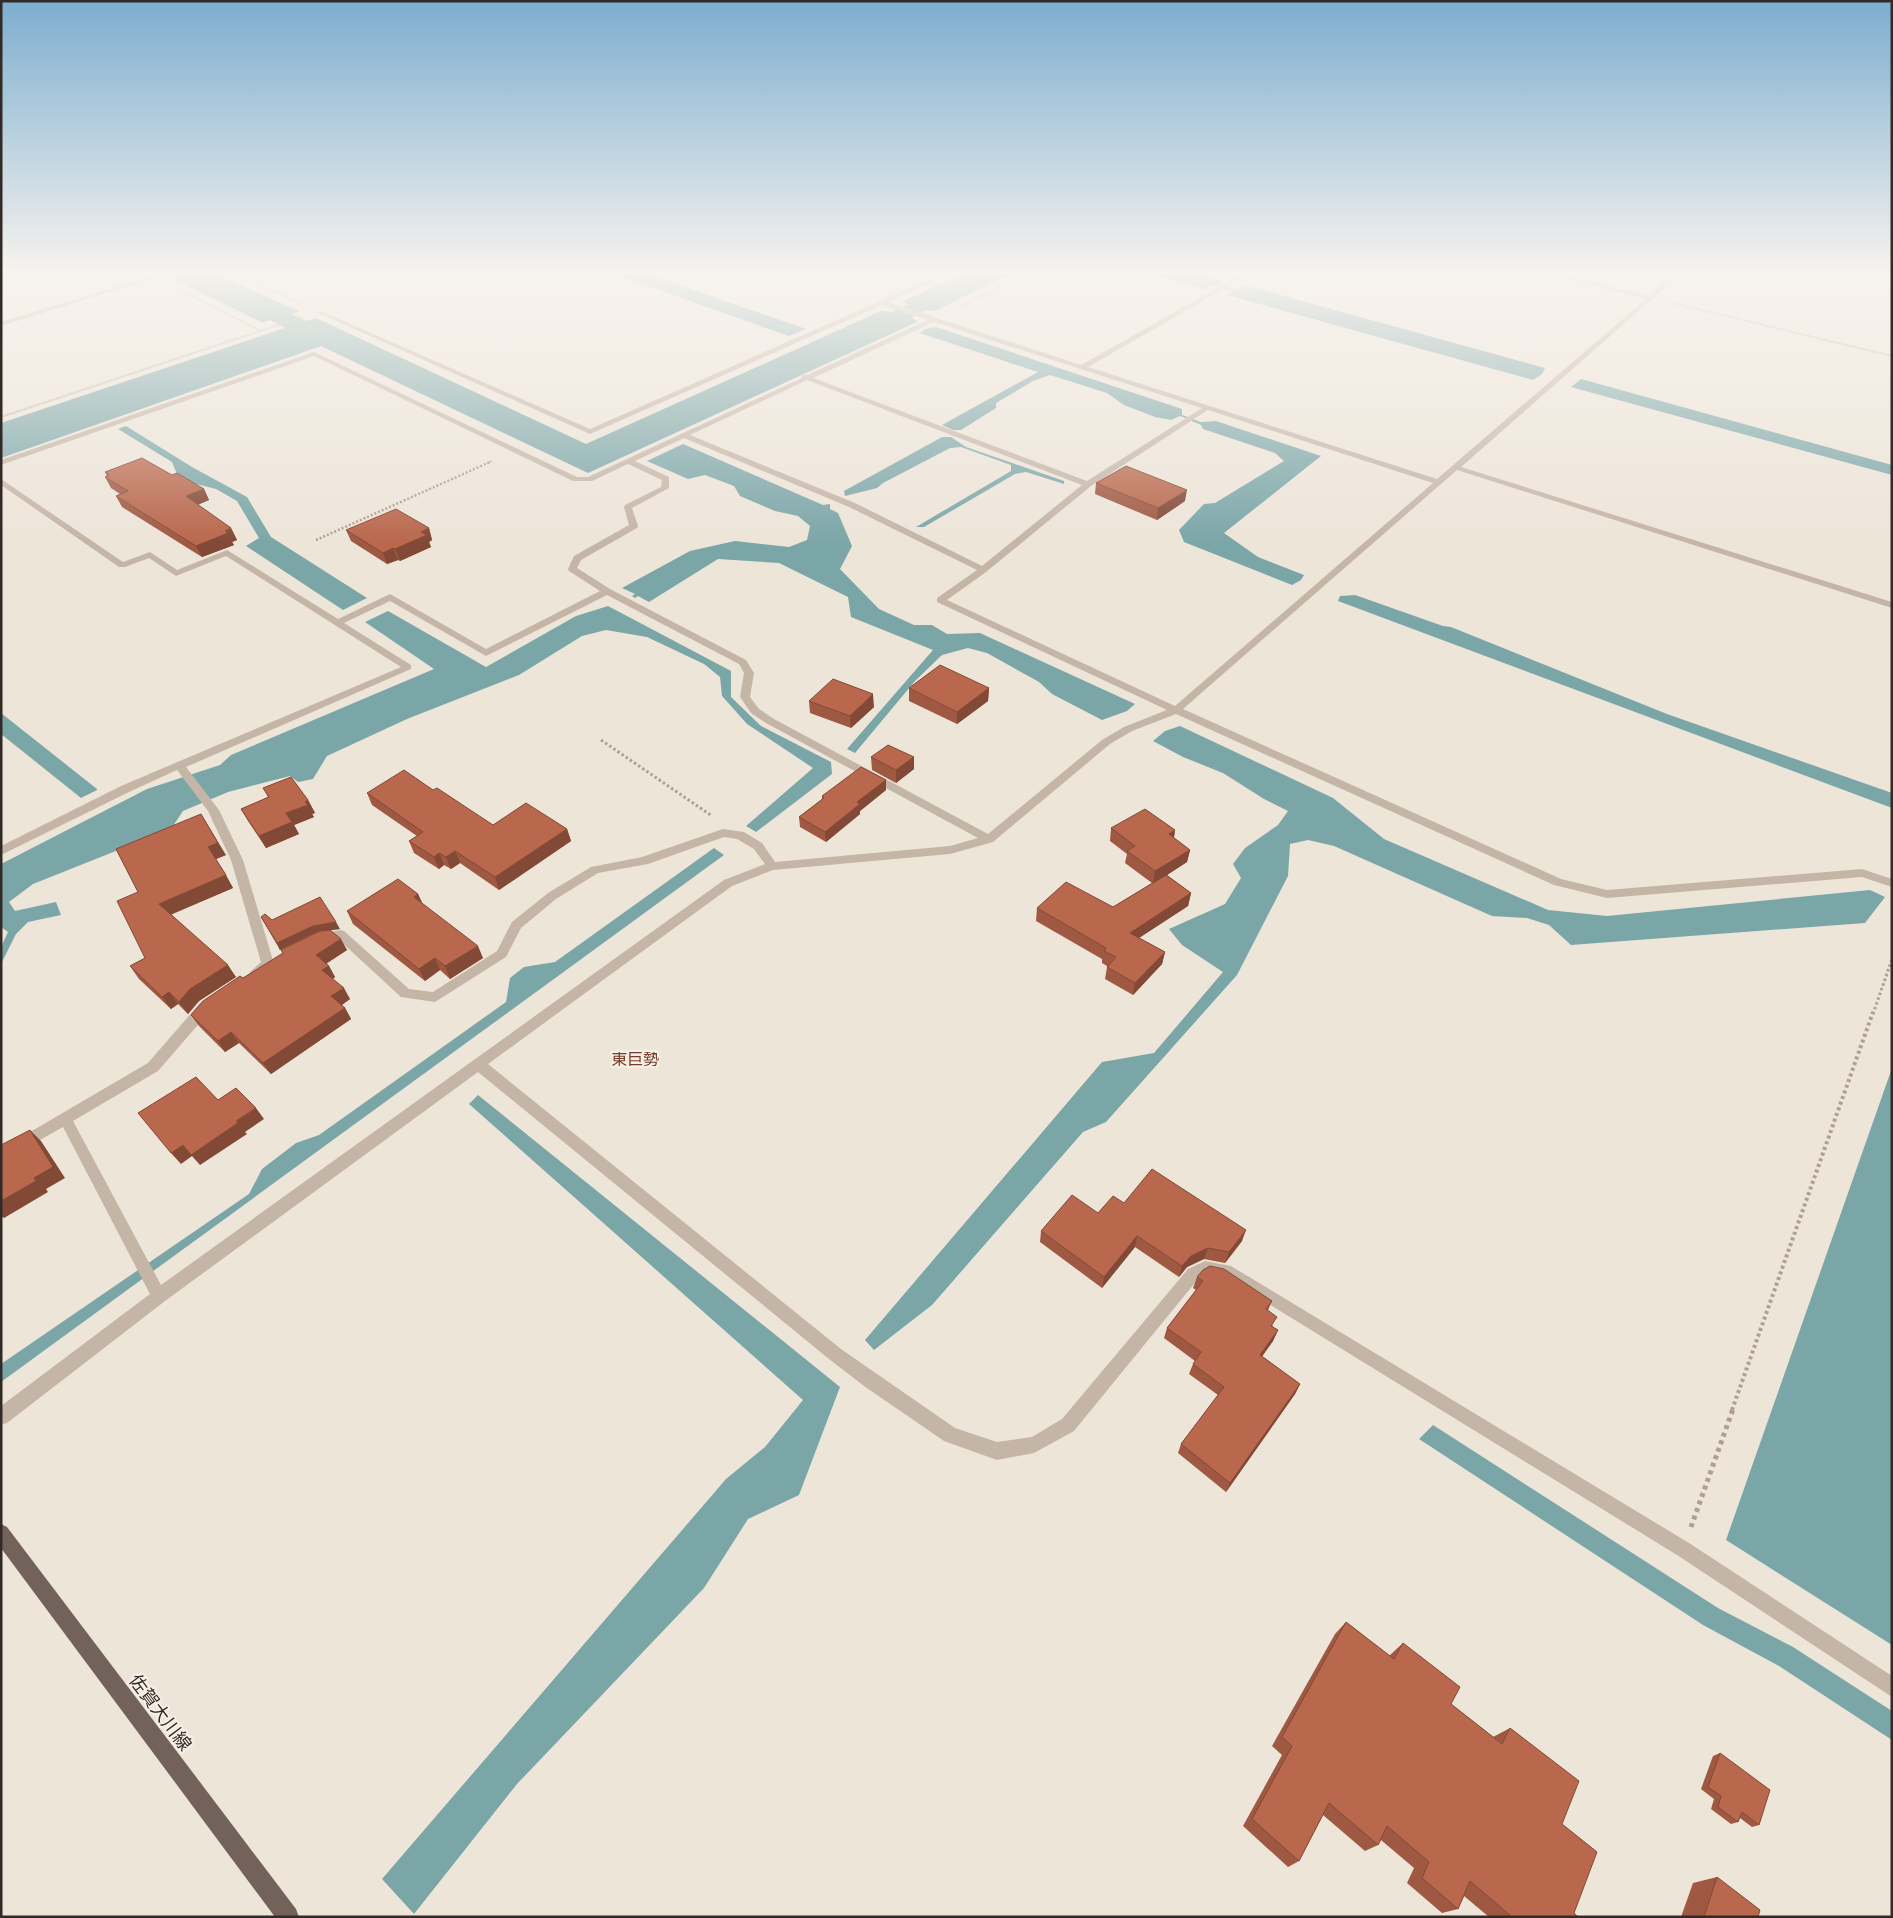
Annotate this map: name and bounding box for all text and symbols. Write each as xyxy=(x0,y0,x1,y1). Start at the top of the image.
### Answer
district label: 東巨勢 xyxy=(611,1049,659,1068)
street label: 佐賀大川線 xyxy=(125,1669,197,1755)

